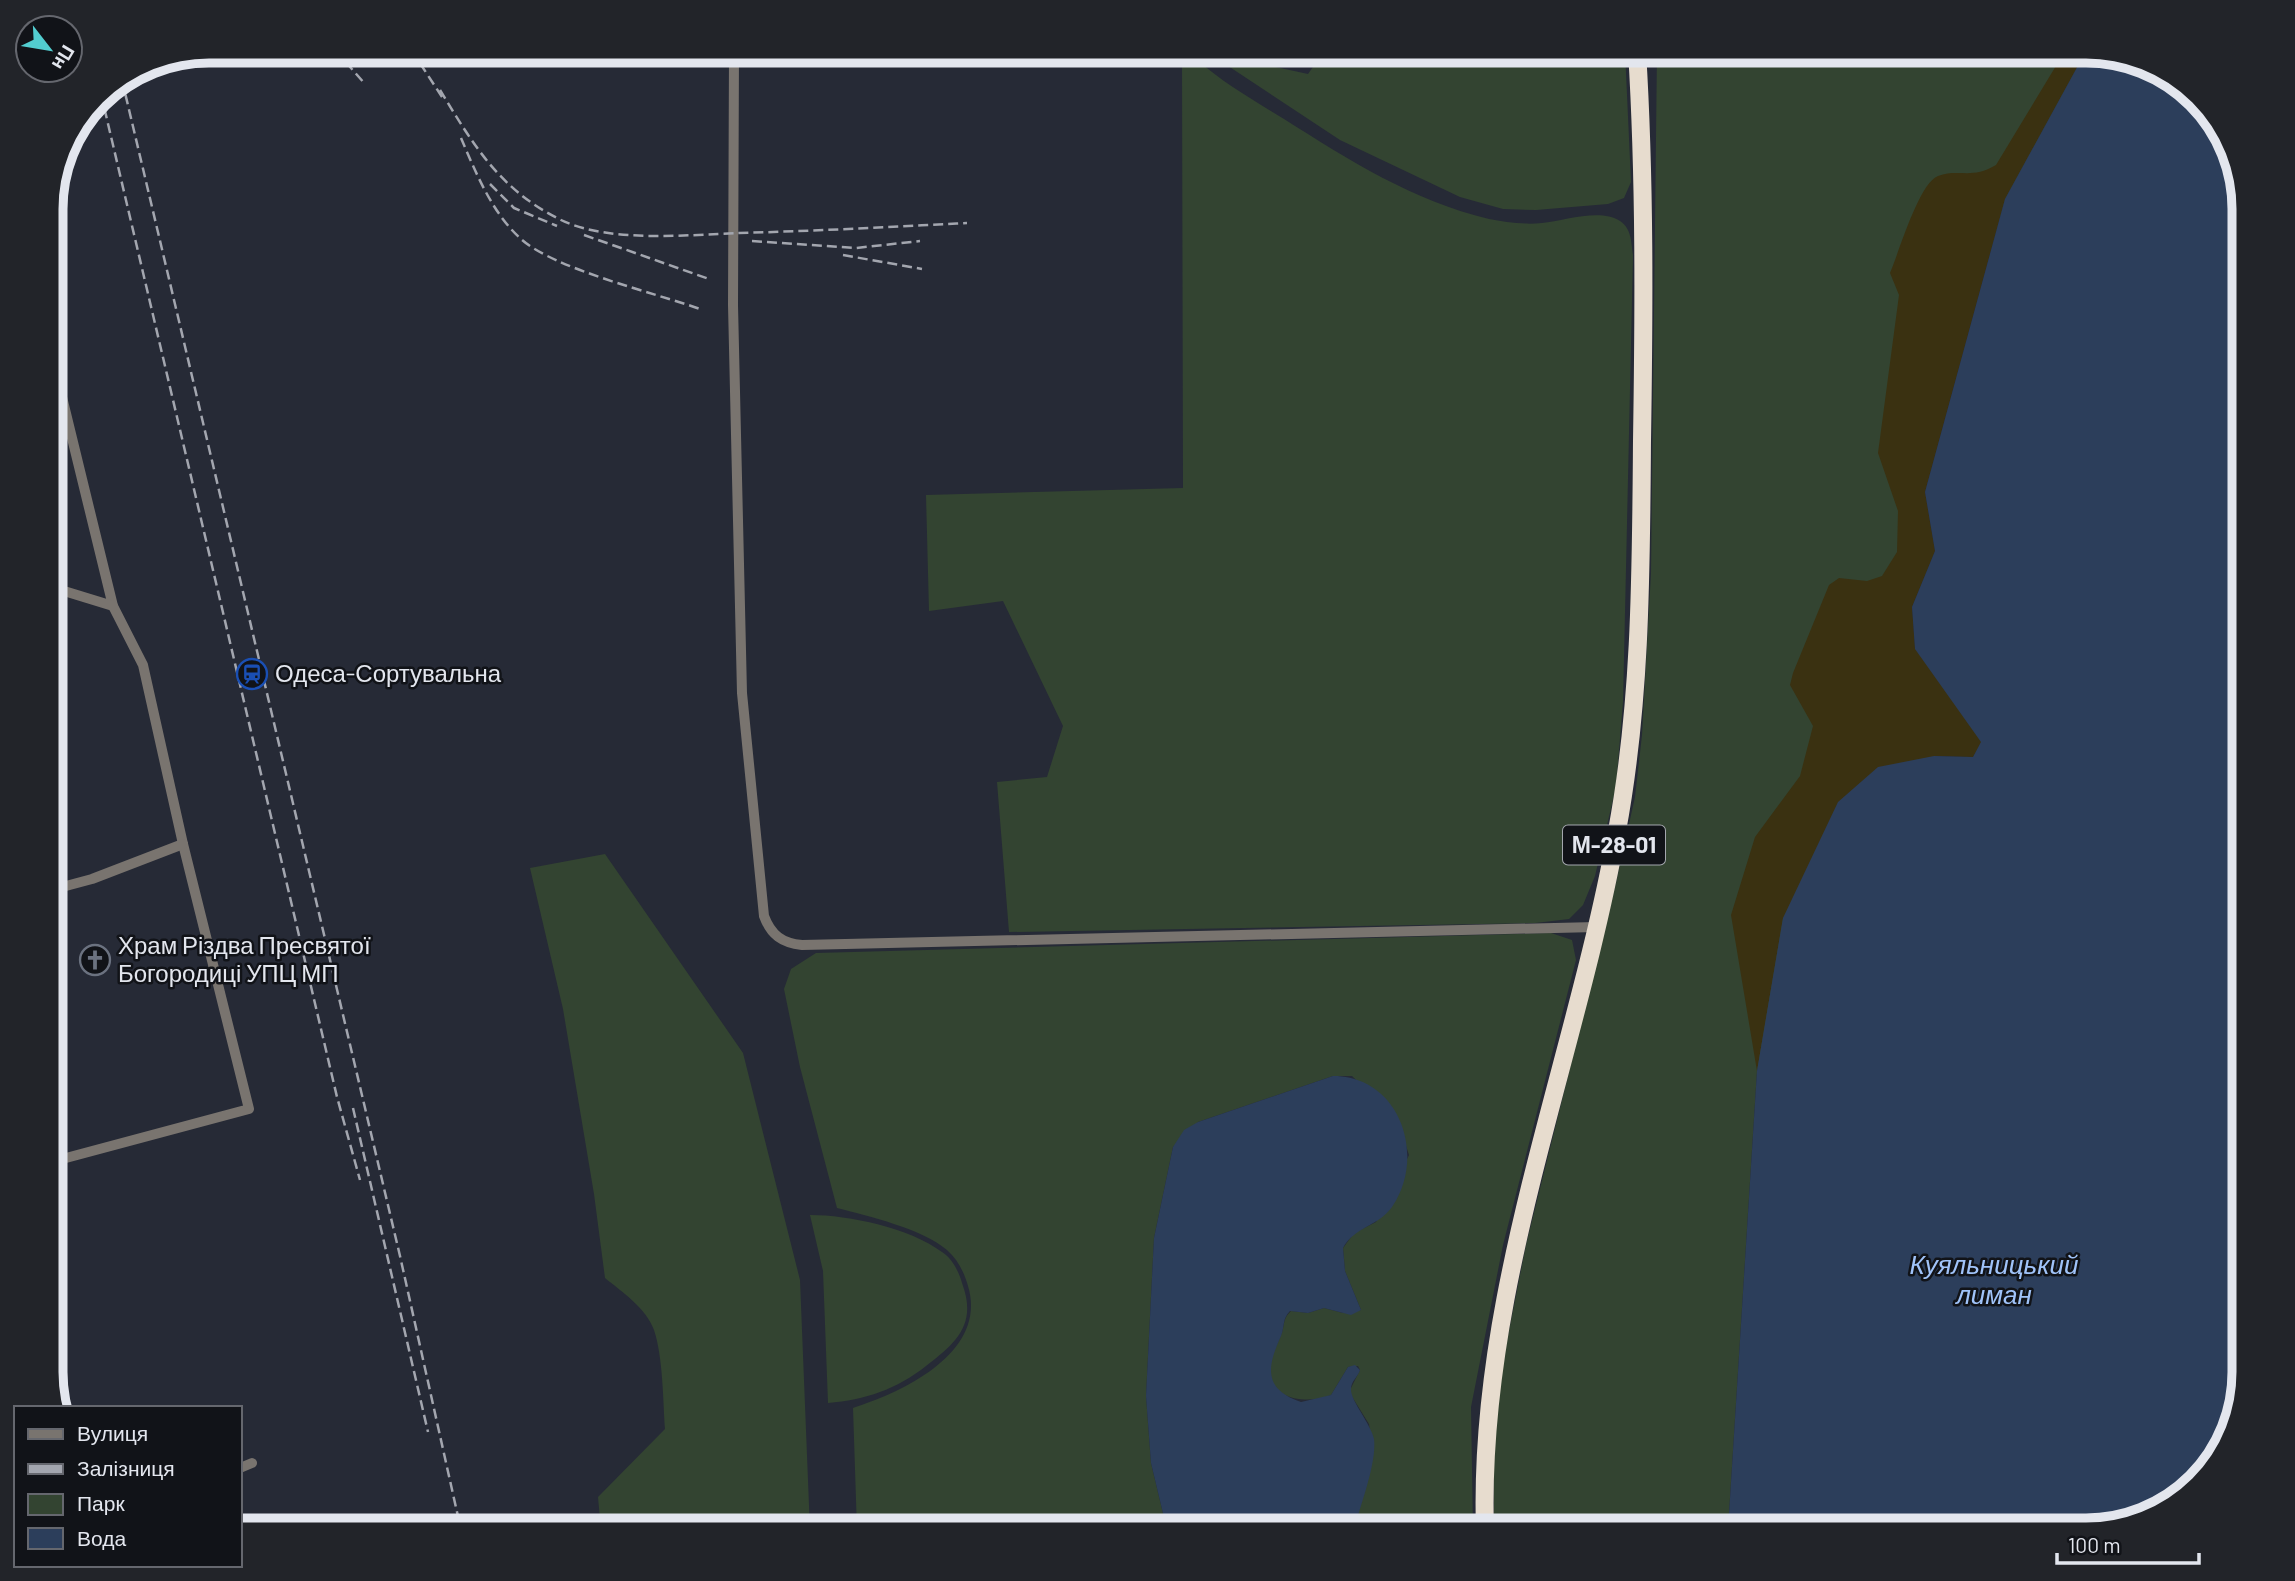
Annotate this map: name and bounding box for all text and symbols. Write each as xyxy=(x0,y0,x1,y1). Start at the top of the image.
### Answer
north arrow xyxy=(14,14,84,84)
text: Пн xyxy=(48,41,80,75)
station icon: Одеса-Сортувальна xyxy=(235,657,269,691)
place label: Одеса-Сортувальна xyxy=(275,658,502,687)
road number: М-28-01 xyxy=(1563,825,1665,864)
place label: Храм Різдва Пресвятої Богородиці УПЦ МП xyxy=(118,930,371,987)
church icon: Храм Різдва Пресвятої Богородиці УПЦ МП xyxy=(78,943,112,977)
water label: Куяльницький лиман xyxy=(1910,1248,2078,1309)
legend xyxy=(14,1406,242,1567)
text: Вулиця xyxy=(77,1420,148,1445)
text: Залізниця xyxy=(77,1455,175,1480)
text: Парк xyxy=(77,1490,125,1515)
scale bar xyxy=(2057,1522,2199,1566)
text: Вода xyxy=(77,1525,126,1550)
text: 100 m xyxy=(2068,1532,2121,1557)

